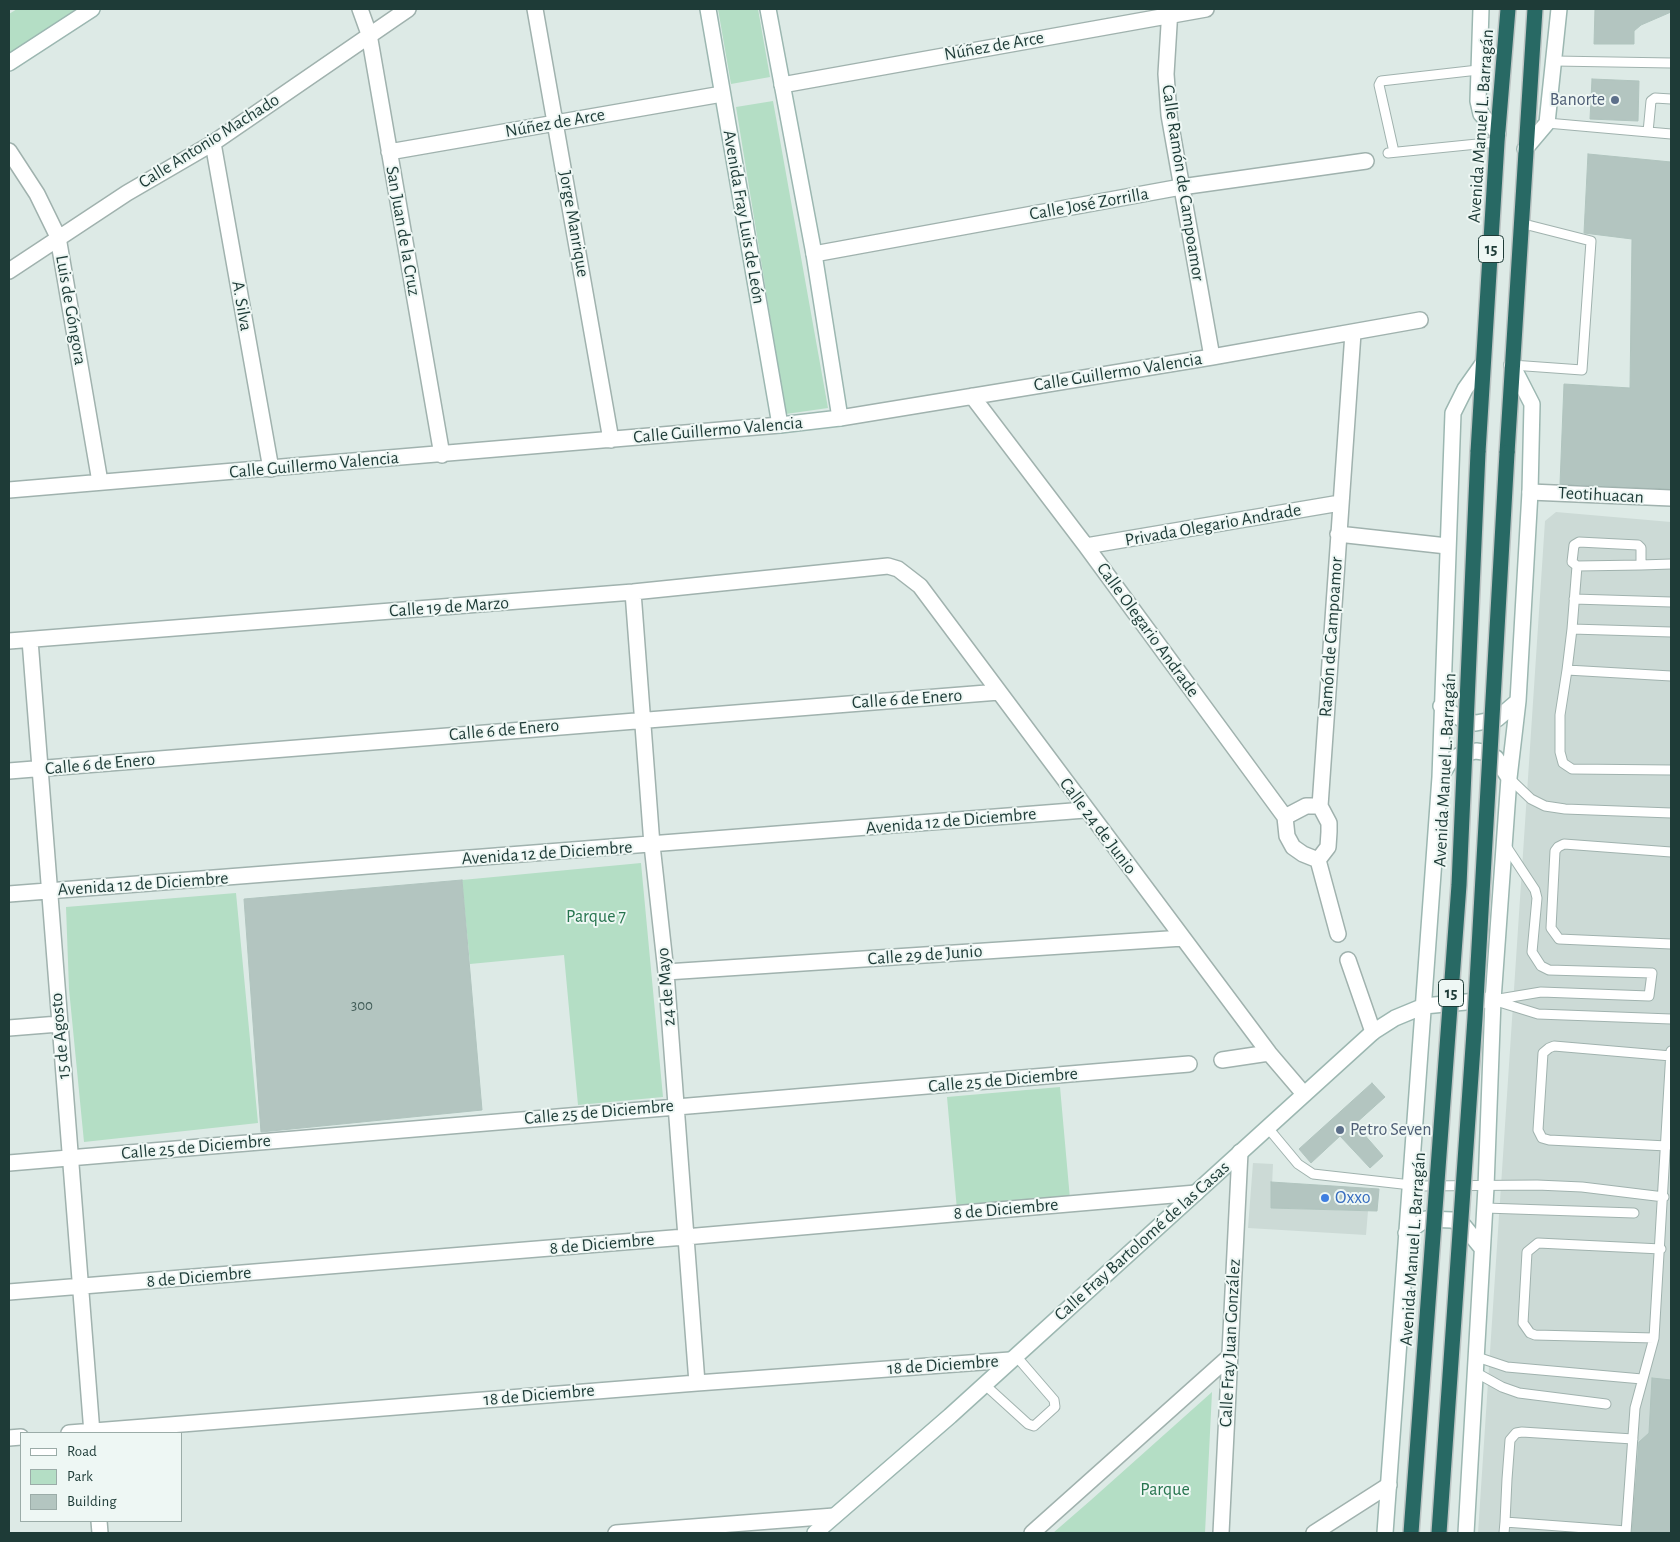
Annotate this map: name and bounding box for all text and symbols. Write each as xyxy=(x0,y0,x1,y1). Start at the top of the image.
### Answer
street label: Núñez de Arce xyxy=(942,27,1046,65)
street label: Avenida Manuel L. Barragán xyxy=(1463,28,1499,224)
street label: Calle Ramón de Campoamor xyxy=(1157,83,1209,283)
street label: Calle Antonio Machado xyxy=(135,89,283,193)
place label: Banorte xyxy=(1550,89,1605,111)
marker: Banorte xyxy=(1609,94,1621,106)
street label: Núñez de Arce xyxy=(503,104,607,142)
street label: Avenida Fray Luis de León xyxy=(718,128,770,306)
street label: San Juan de la Cruz xyxy=(381,165,425,297)
street label: Jorge Manrique xyxy=(554,169,594,279)
street label: Calle José Zorrilla xyxy=(1028,183,1150,225)
road number: 15 xyxy=(1478,235,1504,262)
street label: Luis de Góngora xyxy=(51,253,91,367)
street label: A. Silva xyxy=(227,279,257,333)
street label: Calle Guillermo Valencia xyxy=(1032,348,1204,396)
street label: Calle Guillermo Valencia xyxy=(632,412,804,448)
street label: Calle Guillermo Valencia xyxy=(228,447,400,483)
street label: Teotihuacan xyxy=(1558,482,1644,508)
street label: Privada Olegario Andrade xyxy=(1123,499,1303,551)
street label: Ramón de Campoamor xyxy=(1315,556,1347,718)
street label: Calle Olegario Andrade xyxy=(1092,559,1204,701)
street label: Calle 19 de Marzo xyxy=(388,592,510,622)
street label: Avenida Manuel L. Barragán xyxy=(1429,672,1461,868)
street label: Calle 6 de Enero xyxy=(851,684,963,714)
street label: Calle 6 de Enero xyxy=(448,714,560,746)
street label: Calle 6 de Enero xyxy=(44,748,156,780)
street label: Calle 24 de Junio xyxy=(1055,774,1141,878)
street label: Avenida 12 de Diciembre xyxy=(865,803,1037,839)
street label: Avenida 12 de Diciembre xyxy=(461,836,633,870)
street label: Avenida 12 de Diciembre xyxy=(57,867,229,901)
park label: Parque 7 xyxy=(566,906,626,928)
street label: Calle 29 de Junio xyxy=(867,940,983,970)
street label: 24 de Mayo xyxy=(652,947,680,1027)
road number: 15 xyxy=(1438,980,1464,1006)
street label: 15 de Agosto xyxy=(45,992,75,1080)
house number: 300 xyxy=(351,996,373,1014)
street label: Calle 25 de Diciembre xyxy=(927,1063,1079,1097)
street label: Calle 25 de Diciembre xyxy=(523,1095,675,1129)
place label: Petro Seven xyxy=(1350,1119,1432,1141)
marker: Petro Seven xyxy=(1334,1124,1346,1136)
street label: Calle 25 de Diciembre xyxy=(120,1130,272,1164)
street label: Avenida Manuel L. Barragán xyxy=(1395,1151,1431,1347)
street label: Calle Fray Bartolomé de las Casas xyxy=(1050,1157,1234,1325)
place label: Oxxo xyxy=(1335,1187,1371,1209)
marker: Oxxo xyxy=(1319,1192,1331,1204)
street label: 8 de Diciembre xyxy=(953,1194,1059,1224)
street label: 8 de Diciembre xyxy=(549,1229,655,1259)
street label: Calle Fray Juan González xyxy=(1215,1258,1245,1428)
street label: 8 de Diciembre xyxy=(146,1262,252,1292)
street label: 18 de Diciembre xyxy=(887,1350,999,1380)
street label: 18 de Diciembre xyxy=(483,1379,595,1411)
legend xyxy=(20,1432,182,1522)
text: Road xyxy=(67,1444,97,1459)
text: Park xyxy=(67,1469,93,1484)
park label: Parque xyxy=(1140,1479,1190,1501)
text: Building xyxy=(67,1494,117,1509)

